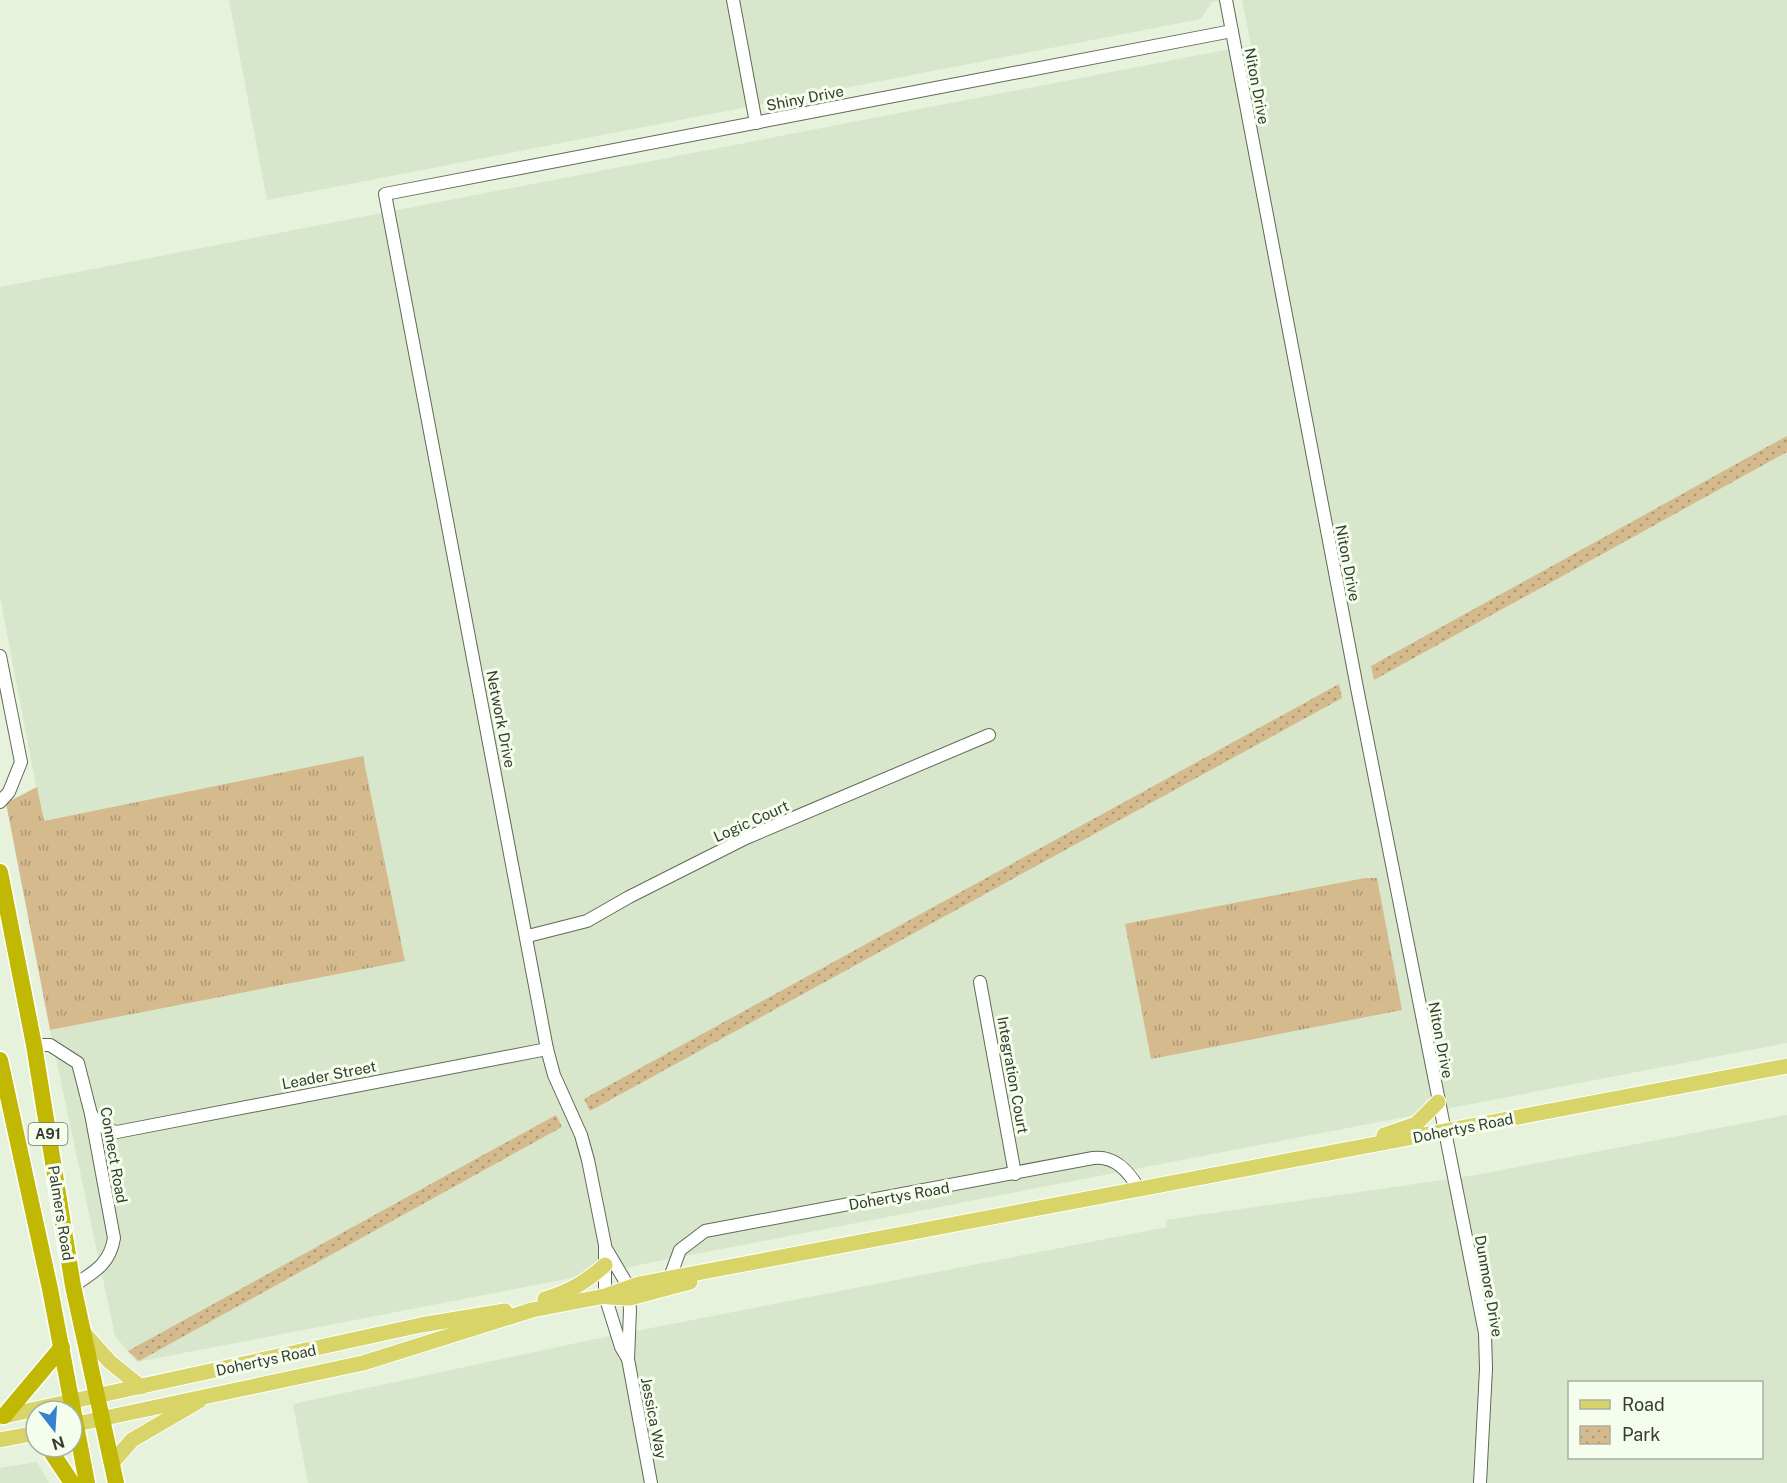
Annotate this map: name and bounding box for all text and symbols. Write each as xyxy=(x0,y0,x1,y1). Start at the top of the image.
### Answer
street label: Niton Drive xyxy=(1241,46,1273,126)
street label: Shiny Drive xyxy=(765,82,845,114)
street label: Niton Drive xyxy=(1332,523,1364,603)
street label: Network Drive xyxy=(483,669,519,769)
street label: Logic Court xyxy=(711,797,791,845)
street label: Niton Drive xyxy=(1425,1000,1457,1080)
street label: Integration Court xyxy=(994,1015,1032,1135)
street label: Leader Street xyxy=(280,1057,378,1092)
street label: Connect Road xyxy=(97,1106,131,1204)
street label: Dohertys Road xyxy=(1411,1110,1515,1146)
road number: A91 xyxy=(28,1123,68,1145)
street label: Palmers Road xyxy=(45,1164,77,1262)
street label: Dohertys Road xyxy=(847,1179,951,1213)
street label: Dunmore Drive xyxy=(1472,1234,1506,1338)
street label: Dohertys Road xyxy=(214,1341,318,1379)
street label: Jessica Way xyxy=(638,1376,670,1460)
legend xyxy=(1568,1381,1763,1459)
text: Road xyxy=(1622,1394,1665,1415)
north arrow xyxy=(24,1399,84,1459)
text: Park xyxy=(1622,1424,1660,1445)
text: N xyxy=(49,1432,67,1454)

